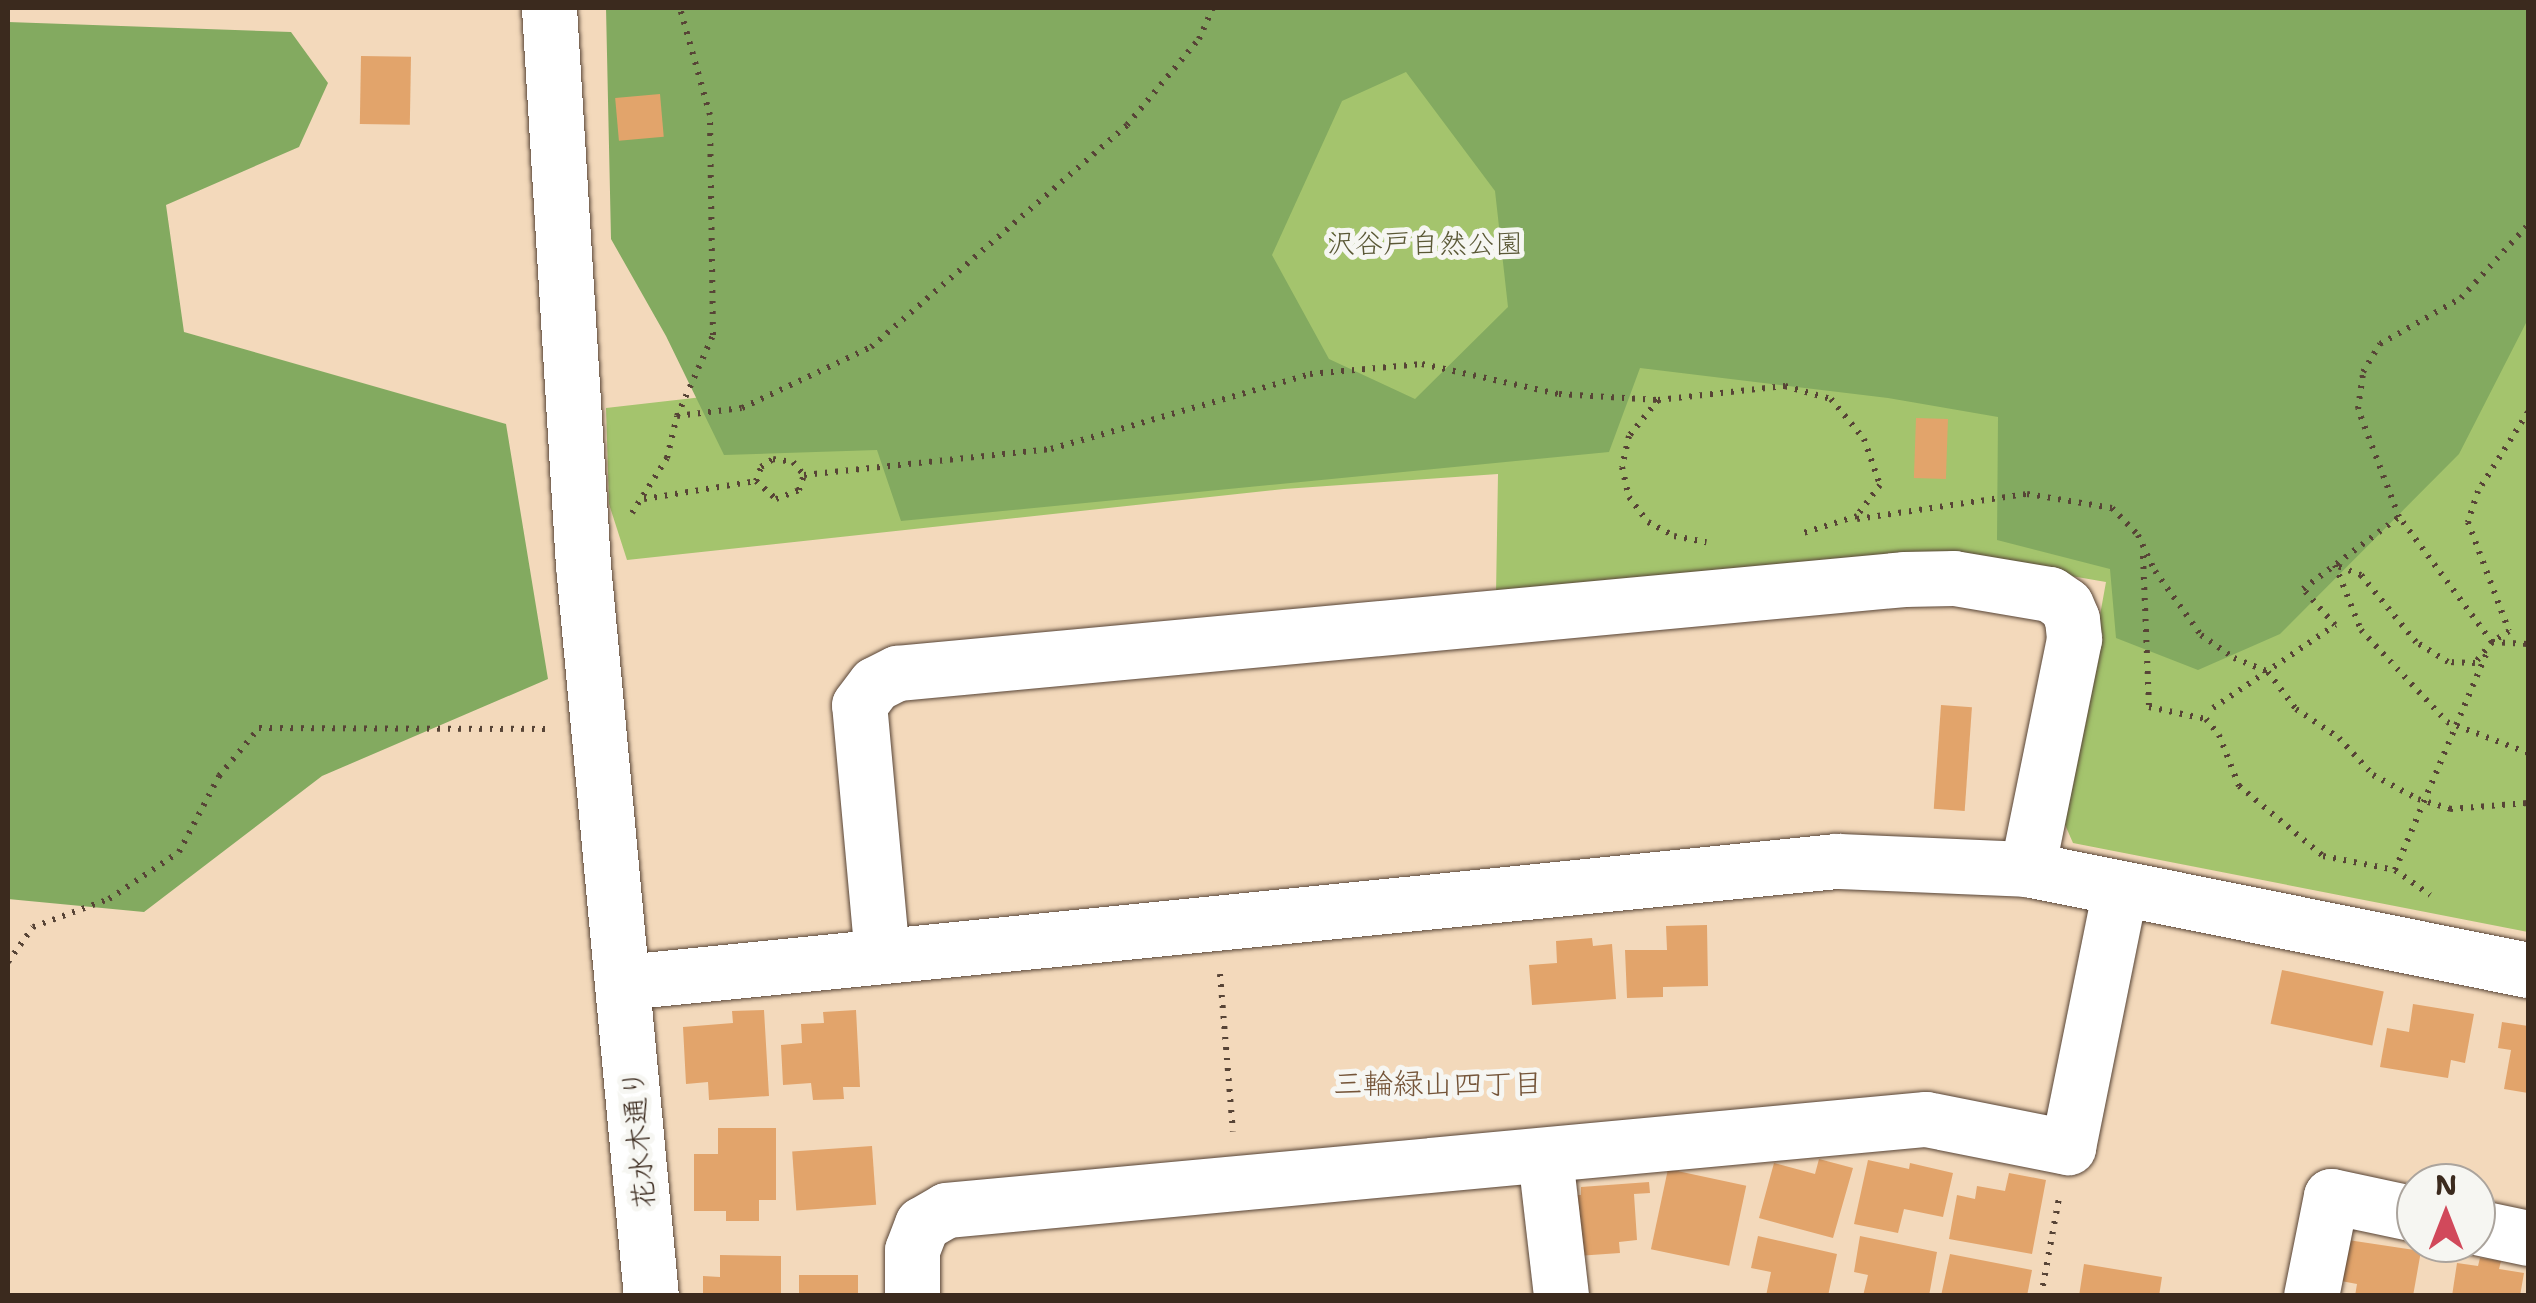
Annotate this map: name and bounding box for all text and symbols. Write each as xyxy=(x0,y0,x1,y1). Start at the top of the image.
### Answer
park label: 沢谷戸自然公園 xyxy=(1327,226,1523,260)
district label: 三輪緑山四丁目 xyxy=(1333,1066,1543,1102)
street label: 花水木通り xyxy=(615,1068,661,1210)
north arrow xyxy=(2396,1163,2496,1263)
text: N xyxy=(2435,1166,2457,1204)

